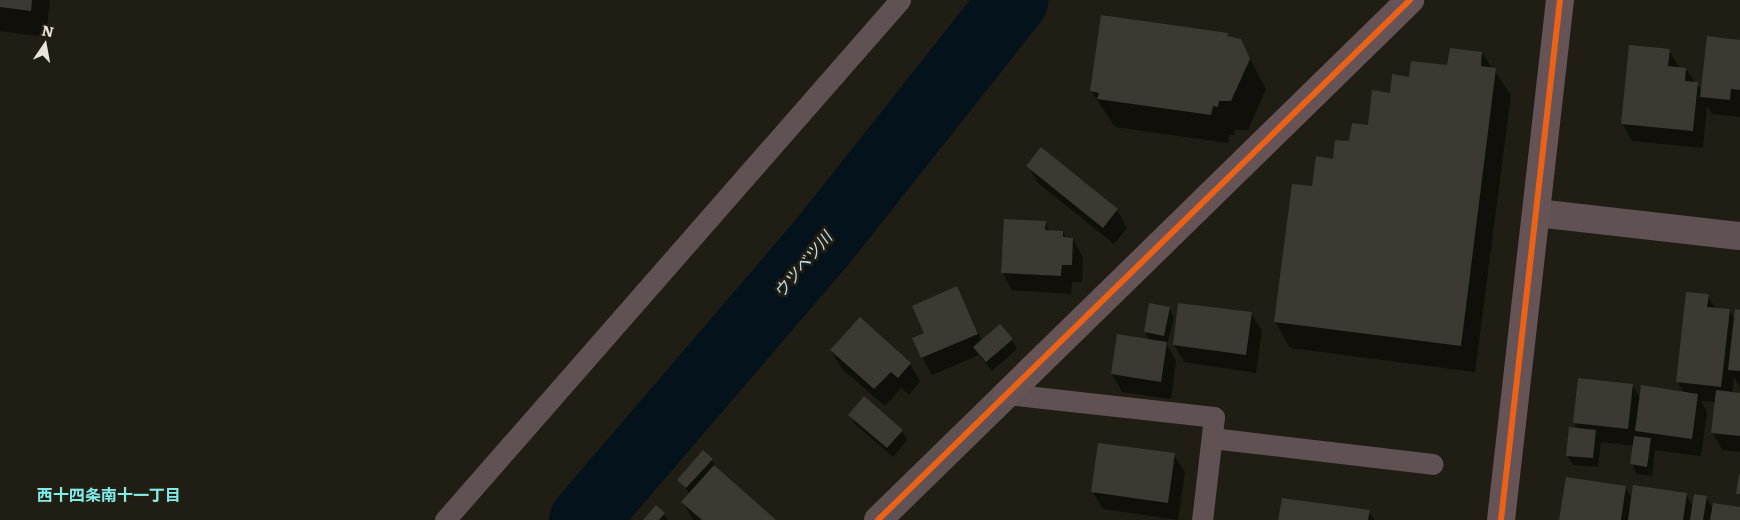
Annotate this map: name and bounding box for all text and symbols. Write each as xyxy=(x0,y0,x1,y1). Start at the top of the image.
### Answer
text: N xyxy=(40,19,56,41)
north arrow xyxy=(20,20,70,70)
water label: ウツベツ川 xyxy=(769,227,835,301)
district label: 西十四条南十一丁目 xyxy=(37,484,181,504)

